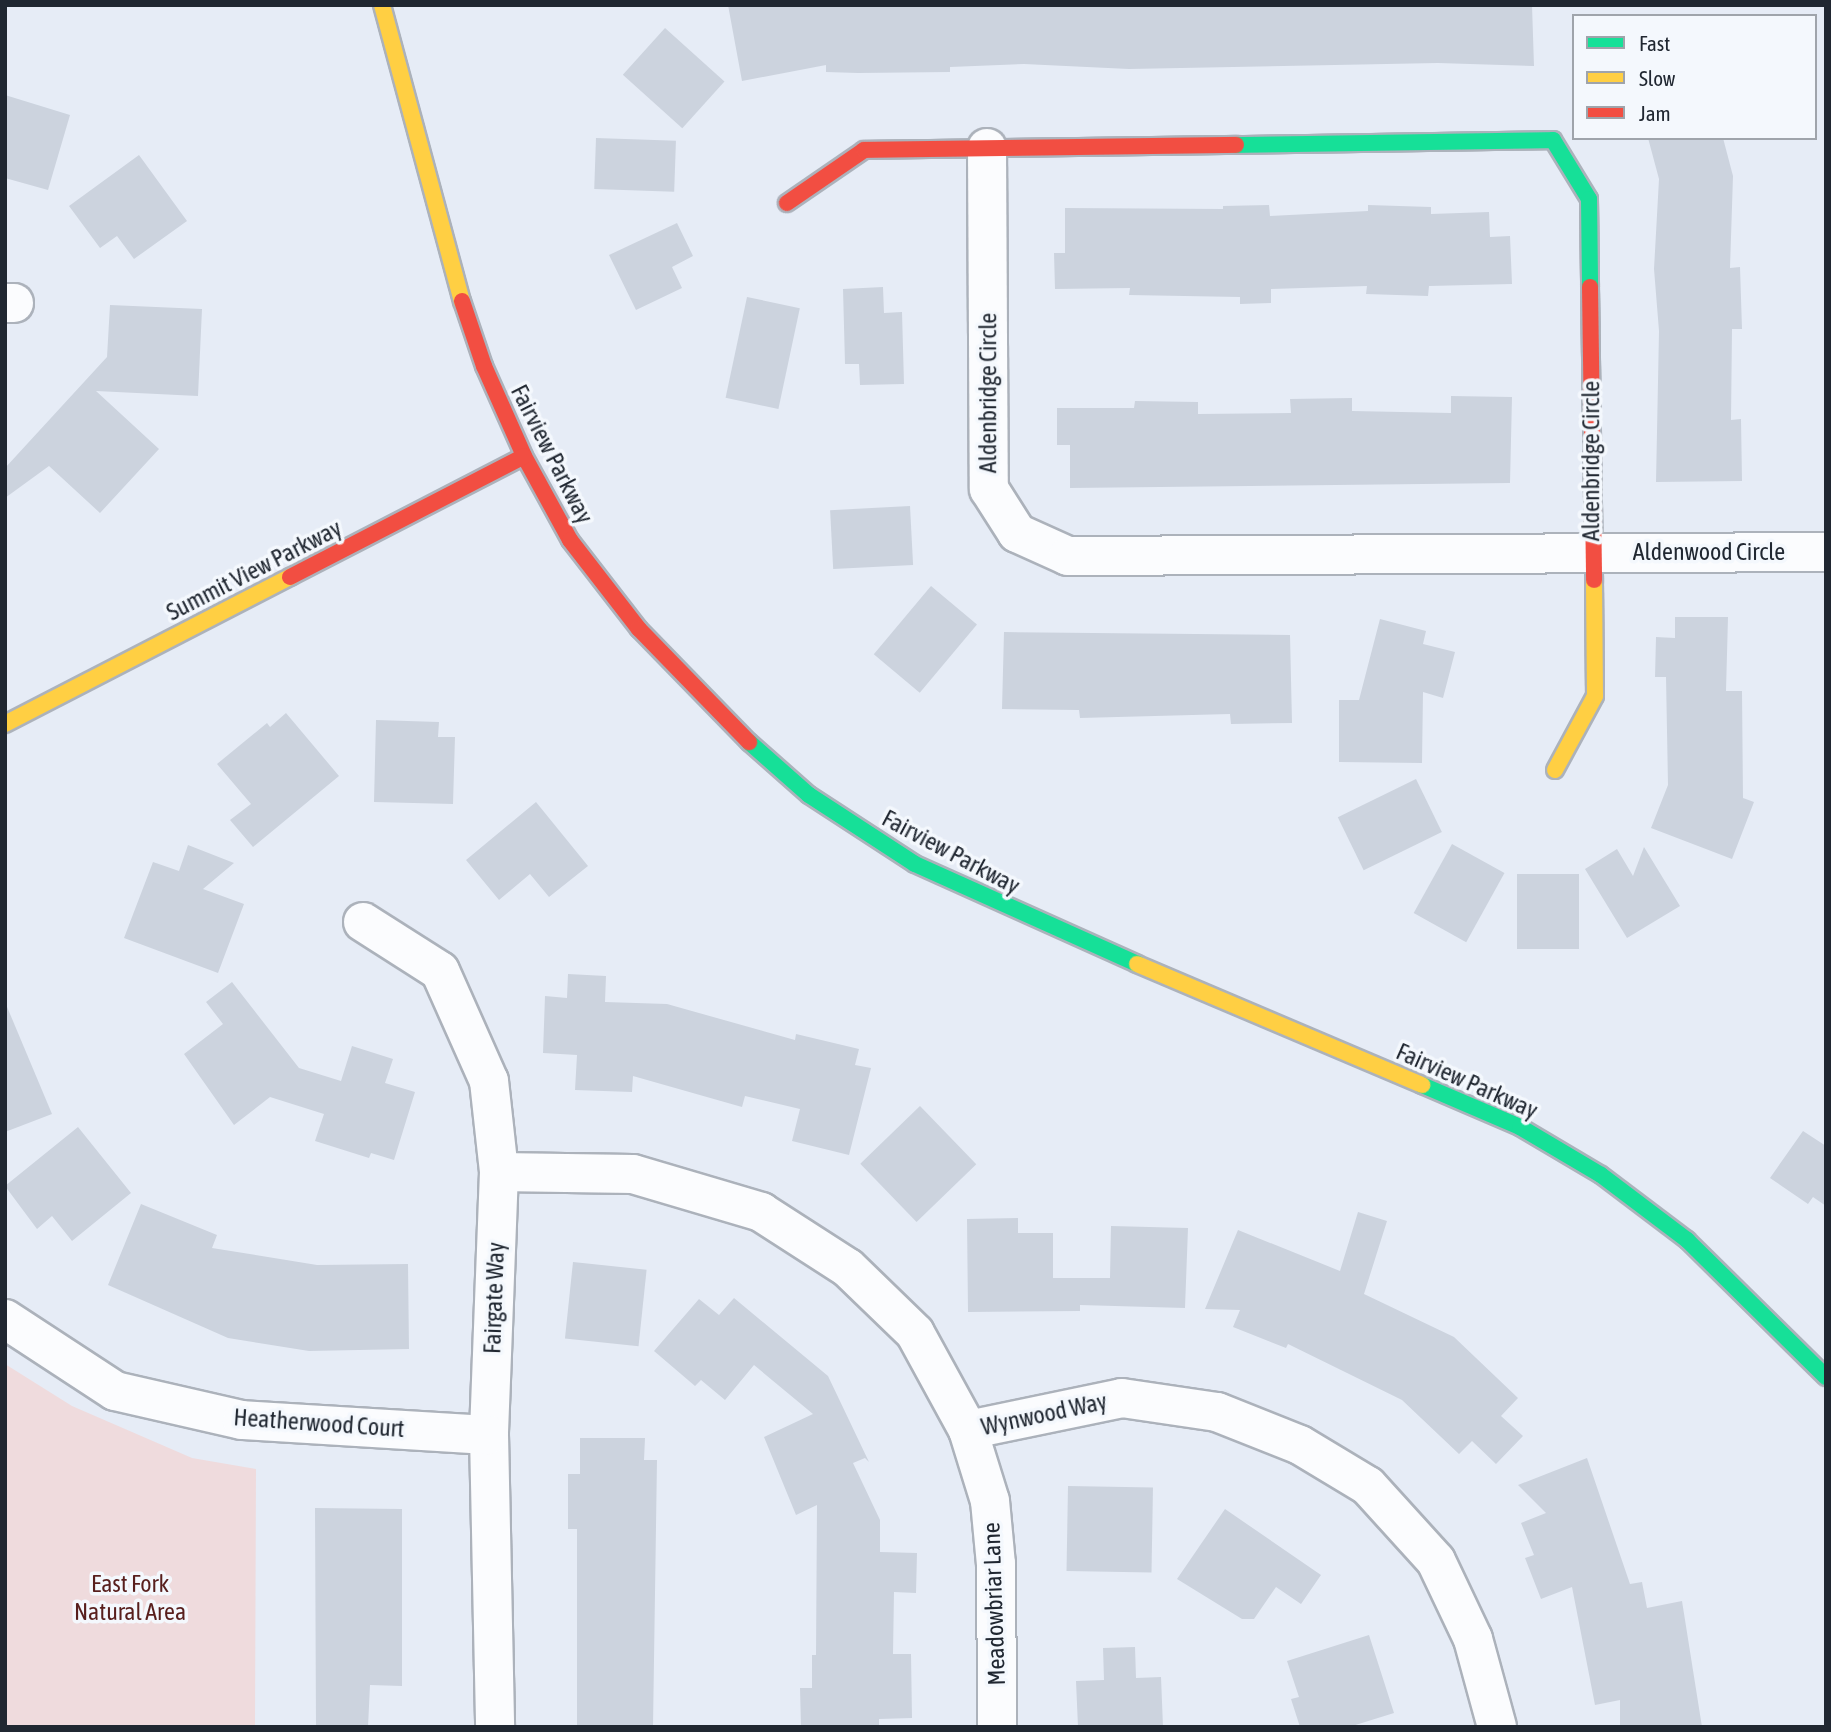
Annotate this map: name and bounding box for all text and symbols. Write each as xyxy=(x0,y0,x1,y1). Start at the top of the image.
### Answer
legend xyxy=(1572,14,1817,140)
text: Fast xyxy=(1639,31,1670,55)
text: Slow xyxy=(1639,66,1675,90)
text: Jam xyxy=(1639,101,1671,125)
street label: Aldenbridge Circle xyxy=(974,313,1002,473)
street label: Fairview Parkway xyxy=(505,380,599,528)
street label: Aldenbridge Circle xyxy=(1577,381,1605,541)
street label: Summit View Parkway xyxy=(162,513,346,627)
street label: Aldenwood Circle xyxy=(1633,538,1785,566)
street label: Fairview Parkway xyxy=(877,804,1025,900)
street label: Fairview Parkway xyxy=(1392,1037,1542,1125)
street label: Fairgate Way xyxy=(478,1242,510,1354)
street label: Wynwood Way xyxy=(978,1387,1110,1441)
street label: Heatherwood Court xyxy=(233,1403,405,1443)
street label: Meadowbriar Lane xyxy=(977,1522,1011,1686)
park label: East Fork Natural Area xyxy=(74,1570,186,1626)

